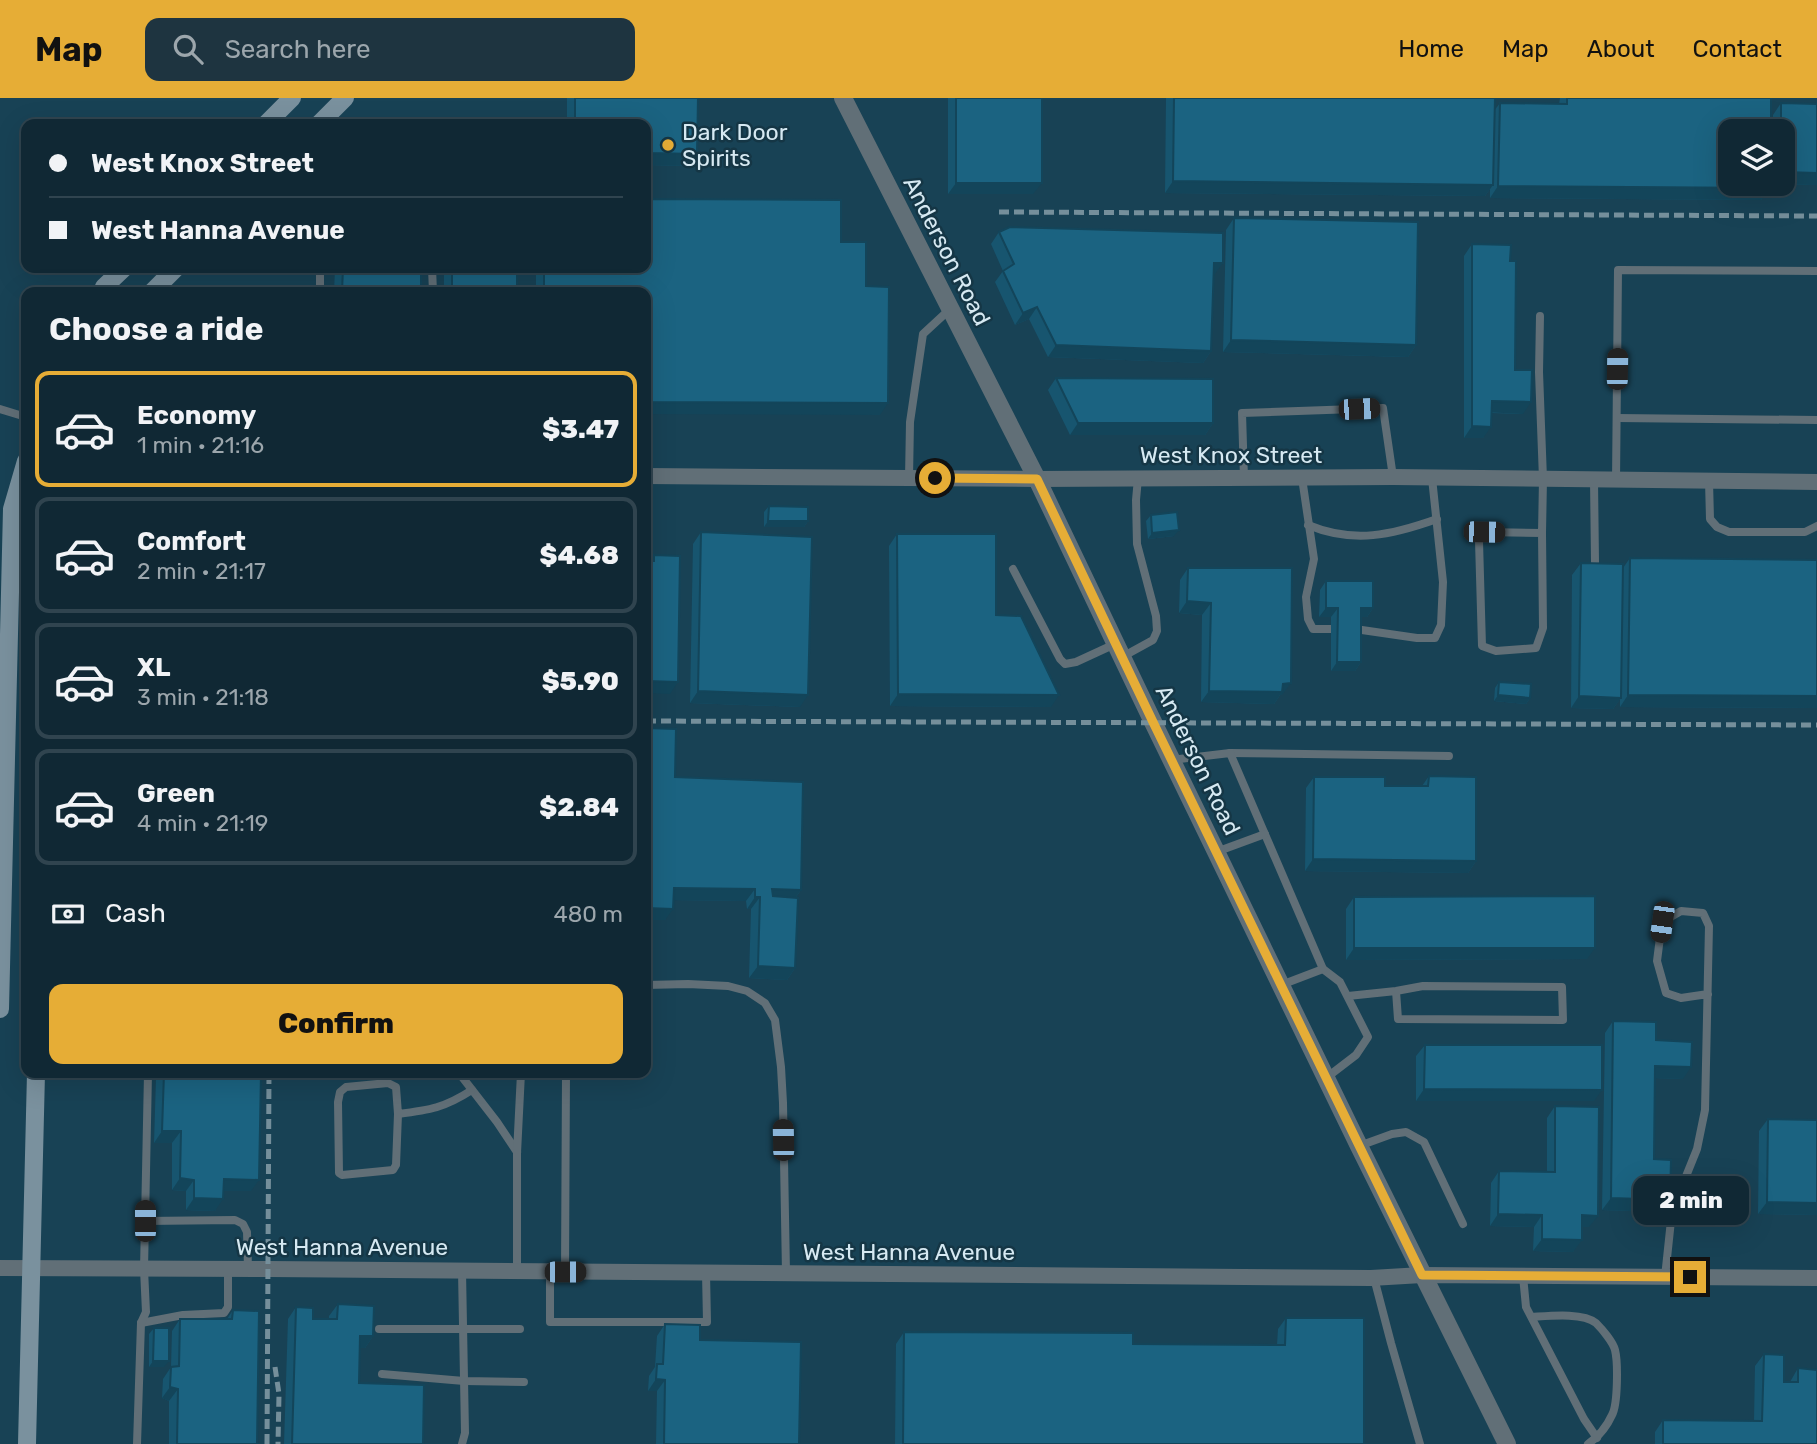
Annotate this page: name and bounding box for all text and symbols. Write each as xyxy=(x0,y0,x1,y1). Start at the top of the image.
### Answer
search box xyxy=(145,18,635,81)
text: Map xyxy=(35,30,103,69)
icon: search xyxy=(169,30,207,68)
text: Search here xyxy=(225,34,370,65)
text: Home xyxy=(1398,35,1464,63)
text: Map xyxy=(1502,35,1549,63)
text: About xyxy=(1587,35,1655,63)
text: Contact xyxy=(1693,35,1782,63)
place label: Dark Door Spirits xyxy=(682,118,788,172)
map controls xyxy=(1718,119,1795,196)
button: layers xyxy=(1718,119,1795,196)
marker: Dark Door Spirits xyxy=(660,137,676,153)
text: West Knox Street xyxy=(91,148,314,179)
street label: Anderson Road xyxy=(897,172,997,330)
text: West Hanna Avenue xyxy=(91,215,345,246)
text: Choose a ride xyxy=(49,310,263,348)
car xyxy=(1607,348,1628,390)
icon: car xyxy=(53,398,116,461)
car xyxy=(1338,398,1381,420)
text: Economy xyxy=(137,400,256,431)
text: $3.47 xyxy=(542,414,619,445)
text: 1 min · 21:16 xyxy=(137,431,264,459)
street label: West Knox Street xyxy=(1140,441,1322,469)
route start xyxy=(919,462,951,494)
car xyxy=(1463,521,1506,543)
icon: car xyxy=(53,524,116,587)
text: Comfort xyxy=(137,526,246,557)
text: $4.68 xyxy=(540,540,619,571)
text: 2 min · 21:17 xyxy=(137,557,266,585)
icon: car xyxy=(53,650,116,713)
text: XL xyxy=(137,652,170,683)
text: $5.90 xyxy=(542,666,619,697)
street label: Anderson Road xyxy=(1150,680,1246,840)
text: 3 min · 21:18 xyxy=(137,683,269,711)
icon: car xyxy=(53,776,116,839)
text: Green xyxy=(137,778,215,809)
text: $2.84 xyxy=(539,792,619,823)
text: 4 min · 21:19 xyxy=(137,809,268,837)
icon: cash xyxy=(49,895,87,933)
text: Cash xyxy=(105,898,166,929)
text: 480 m xyxy=(553,900,623,928)
car xyxy=(1649,900,1676,944)
button: Confirm xyxy=(49,984,623,1064)
car xyxy=(773,1119,794,1161)
callout: 2 min xyxy=(1632,1176,1748,1224)
text: 2 min xyxy=(1659,1186,1723,1214)
car xyxy=(135,1200,156,1242)
street label: West Hanna Avenue xyxy=(236,1233,448,1261)
street label: West Hanna Avenue xyxy=(803,1238,1015,1266)
route end xyxy=(1674,1261,1706,1293)
car xyxy=(545,1262,587,1283)

